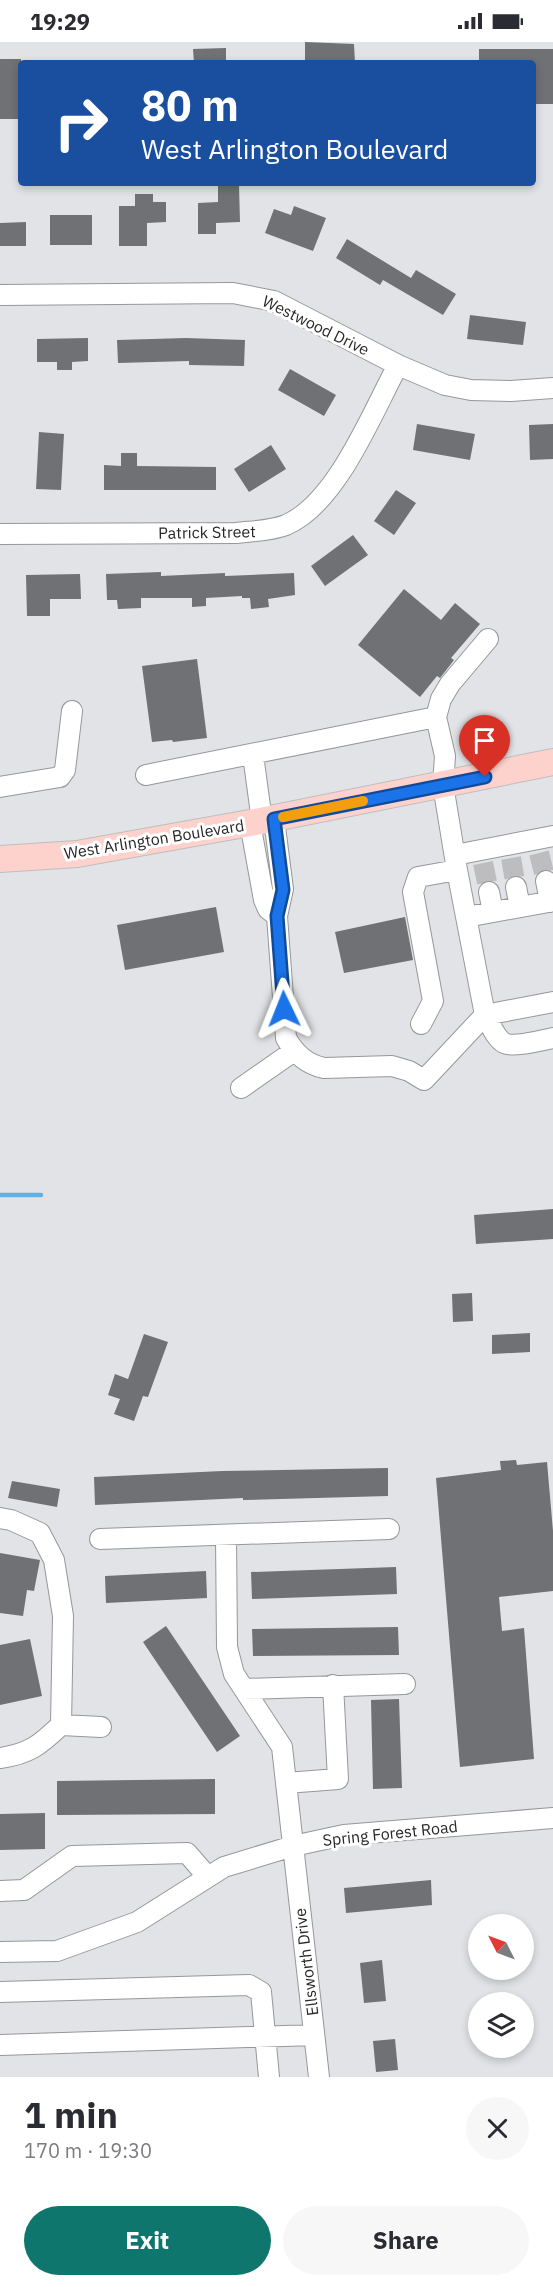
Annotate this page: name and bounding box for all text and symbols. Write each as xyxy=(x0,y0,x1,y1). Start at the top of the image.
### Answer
text: 19:29 xyxy=(30,7,90,36)
text: 80 m xyxy=(141,78,239,133)
icon: right xyxy=(42,84,120,162)
text: West Arlington Boulevard xyxy=(141,131,448,166)
street label: Westwood Drive xyxy=(259,290,373,360)
street label: Patrick Street xyxy=(158,521,256,543)
pin xyxy=(459,715,510,777)
icon: arrive xyxy=(468,724,501,757)
street label: West Arlington Boulevard xyxy=(63,815,245,863)
position arrow xyxy=(252,977,316,1041)
street label: Spring Forest Road xyxy=(321,1816,459,1850)
street label: Ellsworth Drive xyxy=(289,1907,323,2017)
north arrow xyxy=(468,1914,534,1980)
map controls xyxy=(468,1914,534,2058)
button: layers xyxy=(468,1992,534,2058)
text: 1 min xyxy=(24,2091,118,2138)
button: close xyxy=(466,2097,529,2160)
text: 170 m · 19:30 xyxy=(24,2137,152,2164)
button: Exit xyxy=(24,2206,271,2275)
button: Share xyxy=(283,2206,529,2275)

